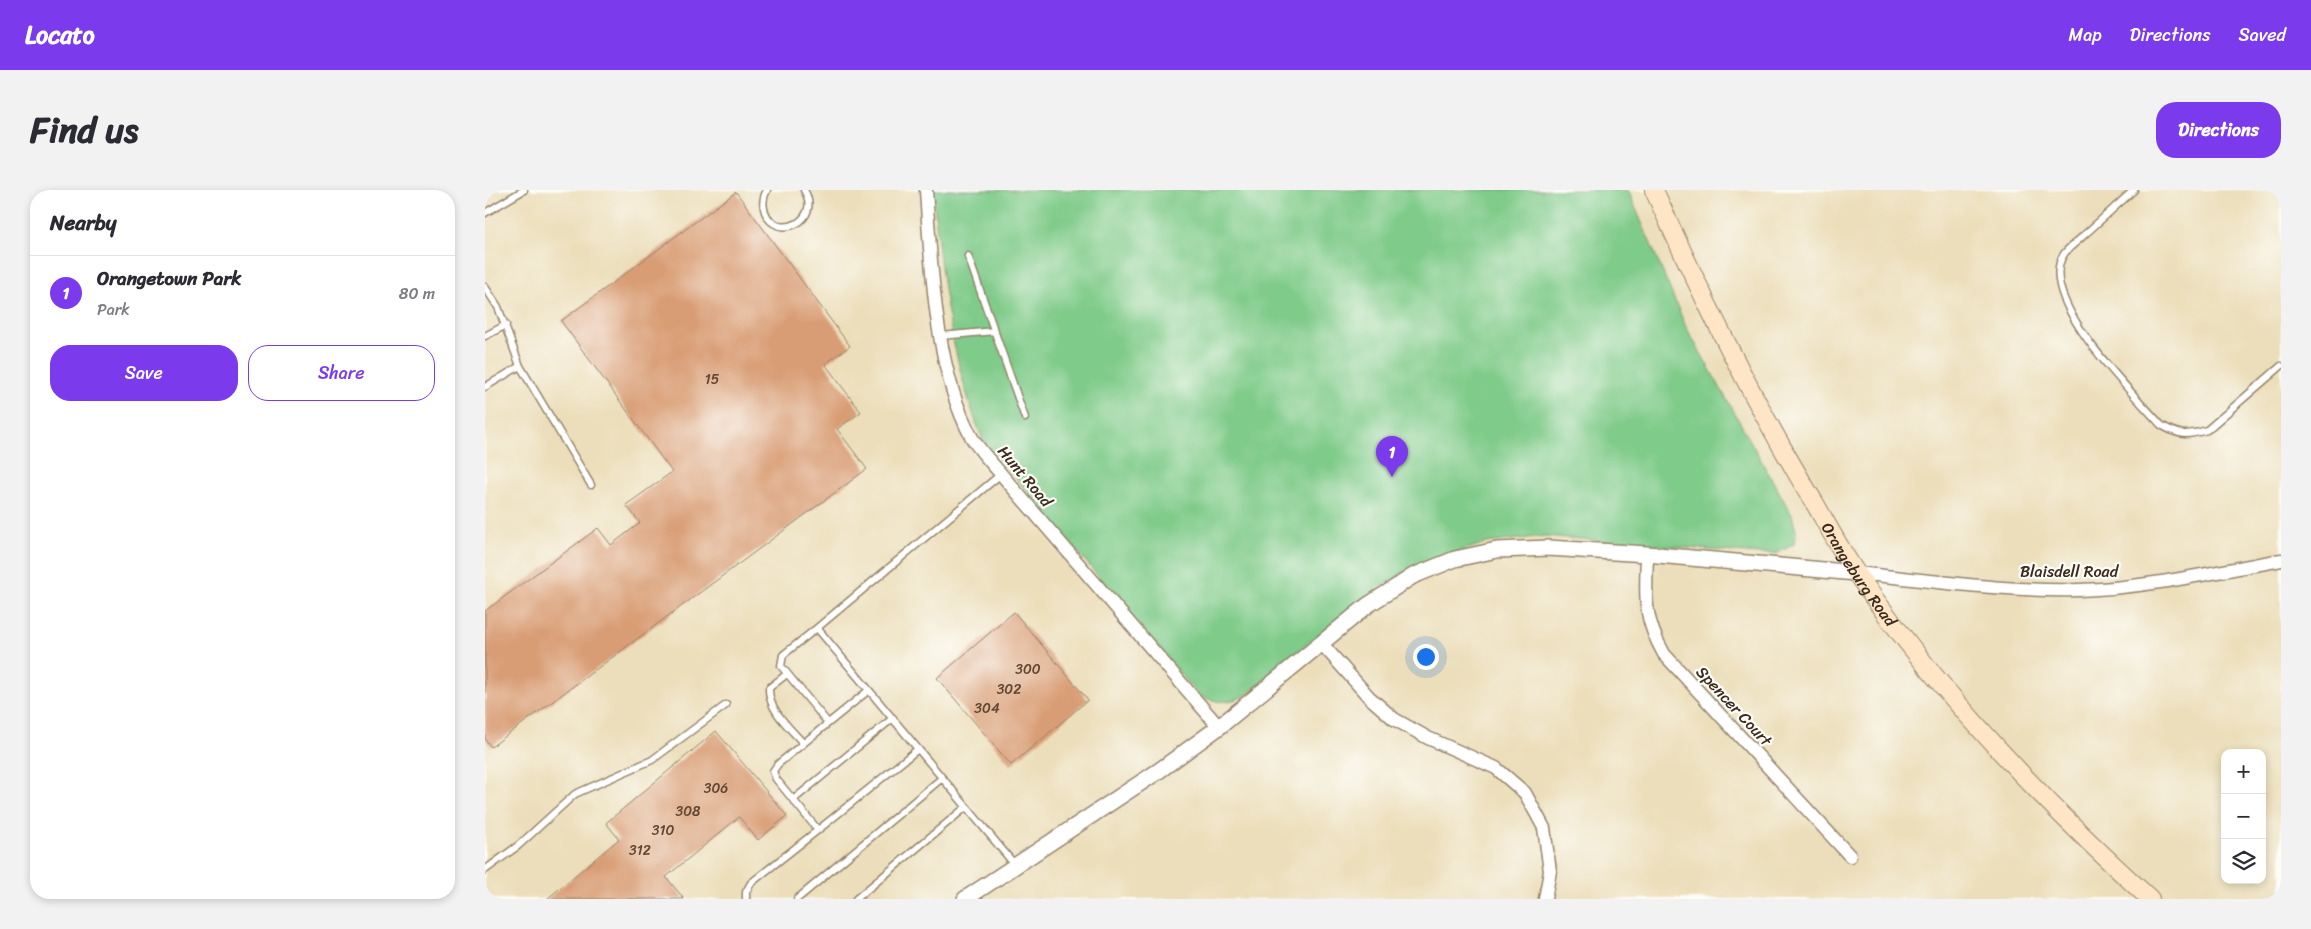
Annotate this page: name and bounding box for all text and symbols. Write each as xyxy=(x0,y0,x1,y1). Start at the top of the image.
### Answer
text: Locato xyxy=(25,14,95,56)
text: Map xyxy=(2069,19,2102,51)
text: Directions xyxy=(2130,19,2211,51)
text: Saved xyxy=(2239,19,2286,51)
text: Find us xyxy=(30,99,138,161)
button: Directions xyxy=(2156,102,2281,158)
text: Nearby xyxy=(50,204,116,242)
text: Orangetown Park xyxy=(97,262,241,295)
text: 1 xyxy=(63,279,69,308)
text: 80 m xyxy=(399,279,435,308)
text: Park xyxy=(97,295,130,324)
button: Save xyxy=(50,345,238,401)
button: Share xyxy=(248,345,435,401)
house number: 15 xyxy=(705,367,720,392)
pin: 1 xyxy=(1376,436,1408,477)
street label: Hunt Road xyxy=(990,438,1061,515)
street label: Orangeburg Road xyxy=(1814,516,1906,634)
street label: Blaisdell Road xyxy=(2020,557,2120,586)
your location xyxy=(1413,644,1439,670)
house number: 300 xyxy=(1015,657,1041,682)
street label: Spencer Court xyxy=(1689,659,1780,754)
house number: 302 xyxy=(997,677,1021,702)
house number: 304 xyxy=(974,696,1000,721)
map controls xyxy=(2221,749,2266,884)
button: + xyxy=(2221,749,2266,794)
house number: 306 xyxy=(704,776,728,801)
button: − xyxy=(2221,794,2266,839)
house number: 308 xyxy=(676,799,701,824)
house number: 310 xyxy=(652,818,674,843)
house number: 312 xyxy=(629,838,651,863)
button: layers xyxy=(2221,839,2266,884)

